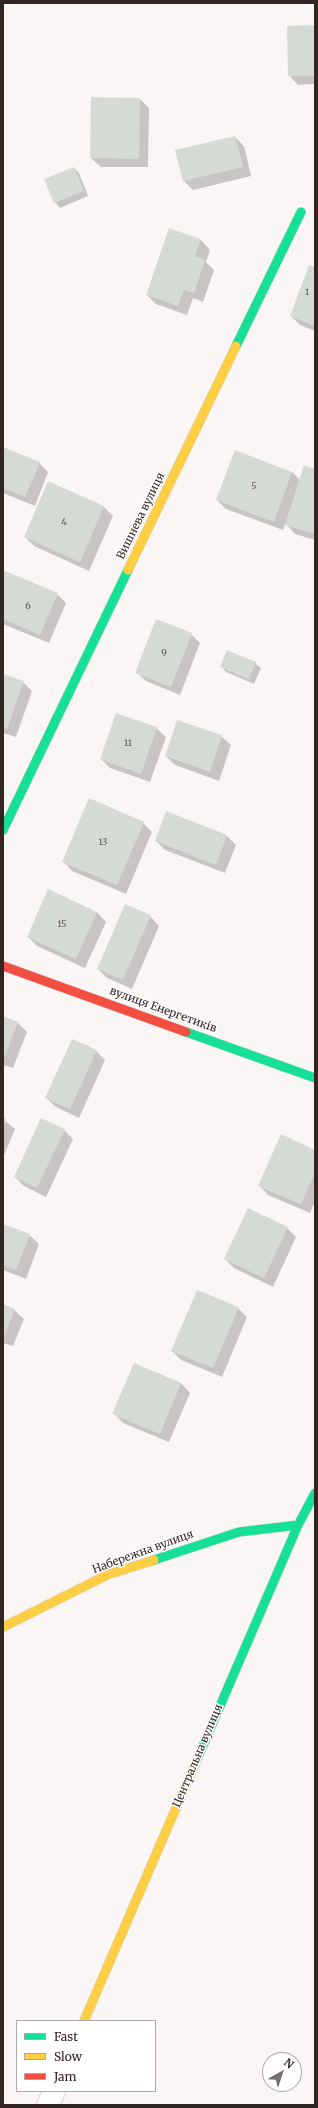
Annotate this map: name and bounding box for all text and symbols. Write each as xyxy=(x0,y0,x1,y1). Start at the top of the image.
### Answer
house number: 1 xyxy=(305,287,309,297)
street label: Вишнева вулиця xyxy=(114,471,168,561)
house number: 5 xyxy=(251,481,257,491)
house number: 4 xyxy=(61,517,67,527)
house number: 6 xyxy=(25,601,31,611)
house number: 9 xyxy=(161,648,167,658)
house number: 11 xyxy=(124,738,132,748)
house number: 13 xyxy=(99,837,107,847)
house number: 15 xyxy=(57,919,67,929)
street label: вулиця Енергетиків xyxy=(108,984,218,1036)
street label: Набережна вулиця xyxy=(91,1528,195,1576)
street label: Центральна вулиця xyxy=(170,1702,226,1810)
legend xyxy=(16,2020,156,2092)
text: Fast xyxy=(54,2029,78,2044)
text: Slow xyxy=(54,2049,82,2064)
north arrow xyxy=(262,2052,302,2092)
text: N xyxy=(281,2055,297,2072)
text: Jam xyxy=(54,2069,76,2084)

